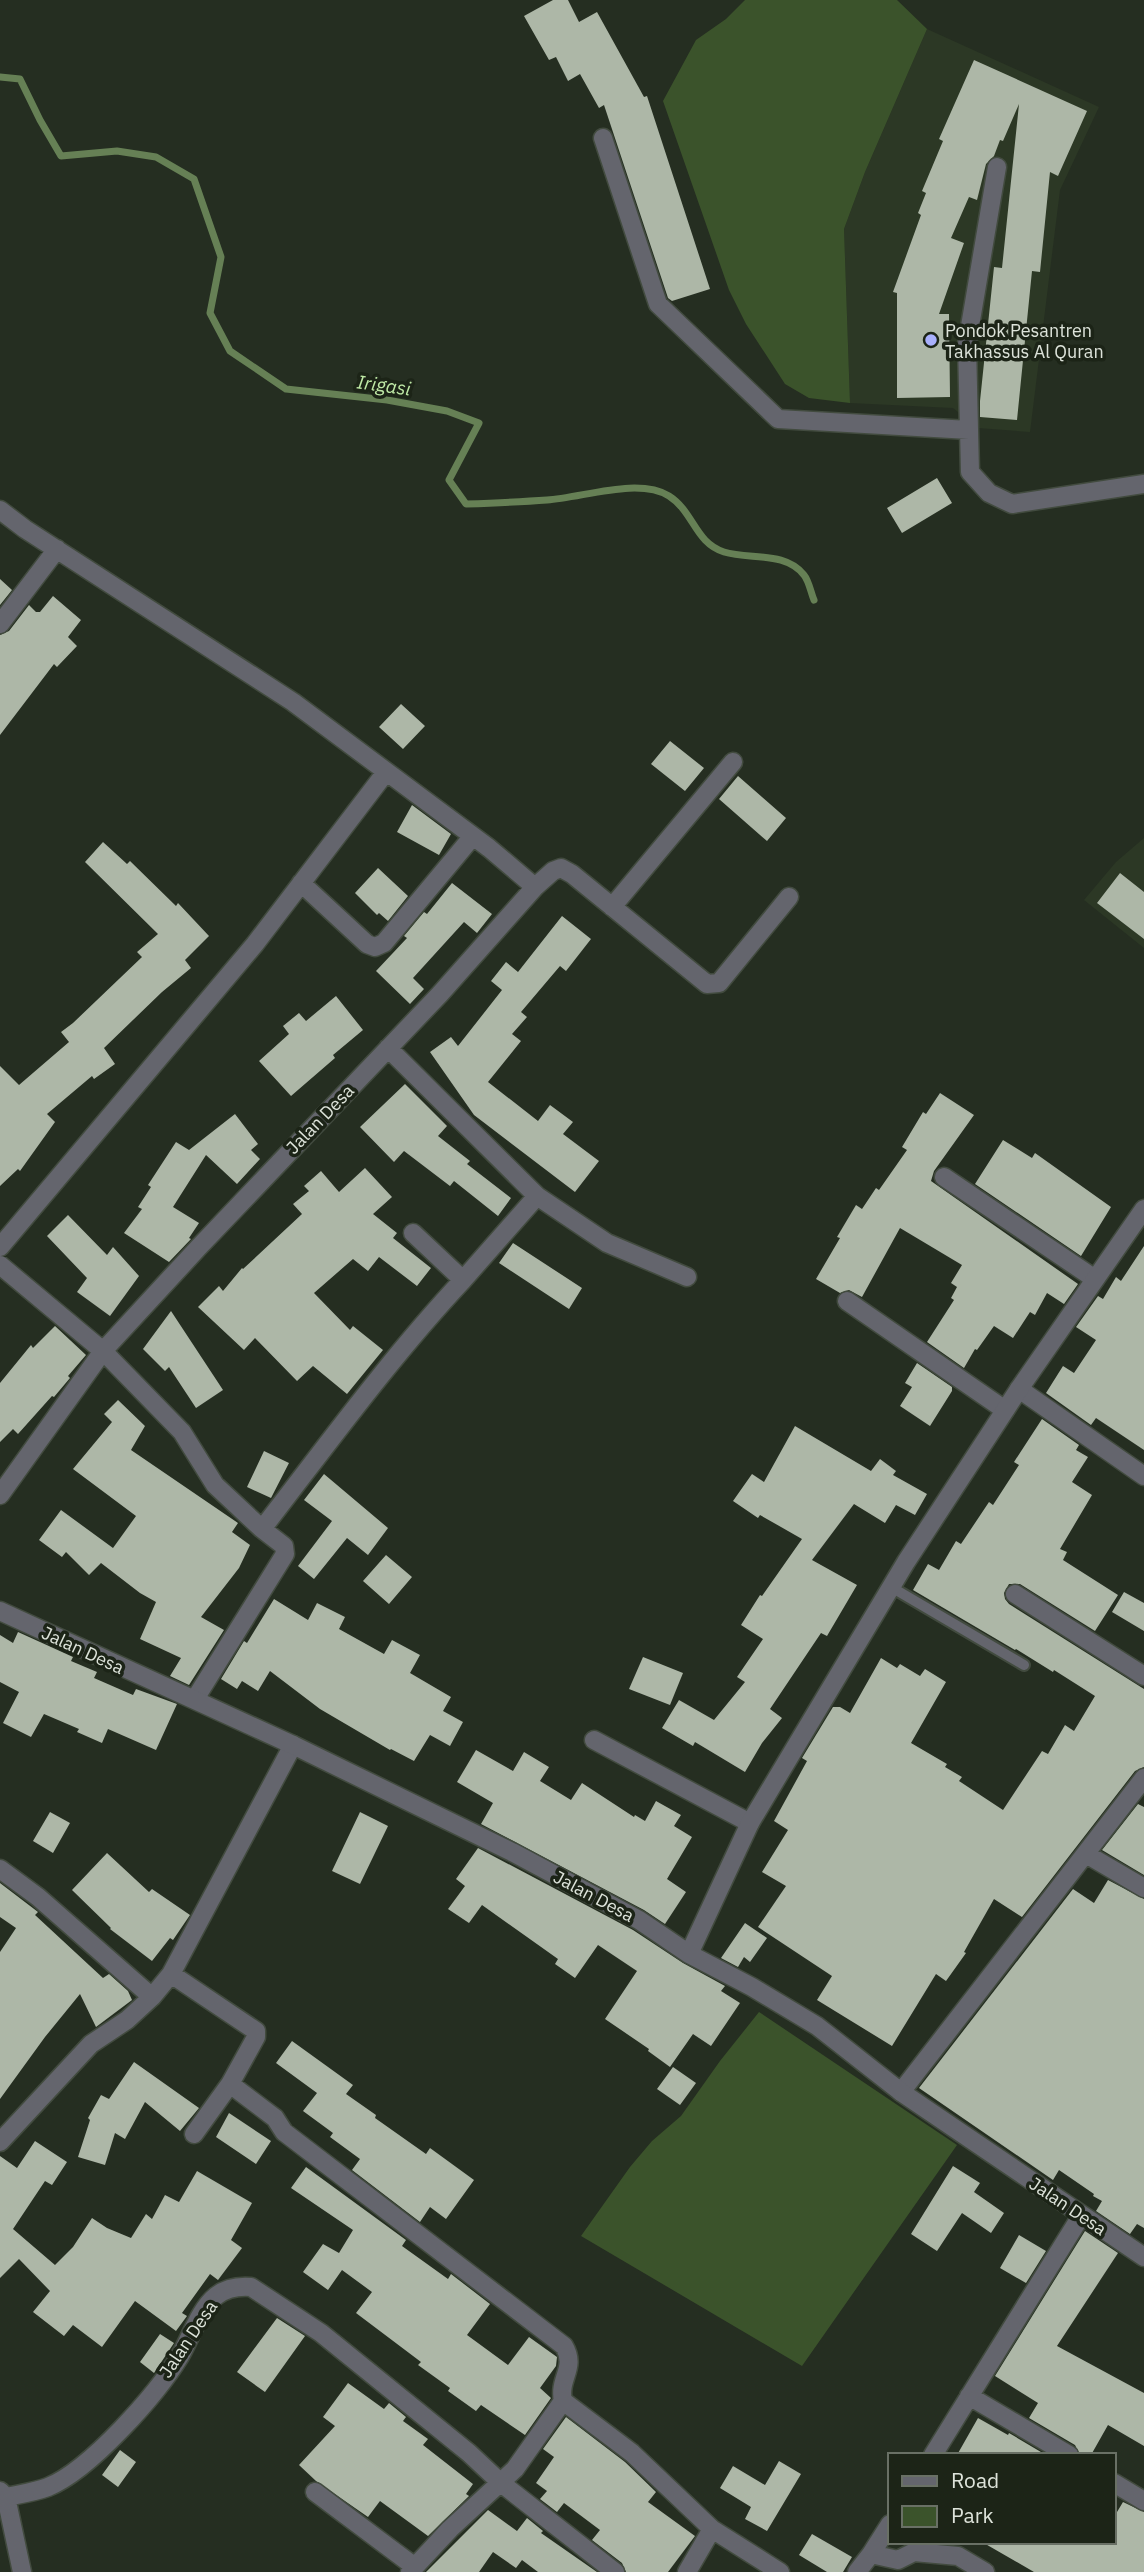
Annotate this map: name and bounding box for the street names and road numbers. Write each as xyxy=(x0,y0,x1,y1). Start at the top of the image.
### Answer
street label: Jalan Desa xyxy=(281,1079,359,1159)
street label: Jalan Desa xyxy=(38,1621,128,1679)
street label: Jalan Desa xyxy=(550,1865,639,1927)
street label: Jalan Desa xyxy=(1025,2172,1111,2240)
street label: Jalan Desa xyxy=(154,2296,222,2382)

